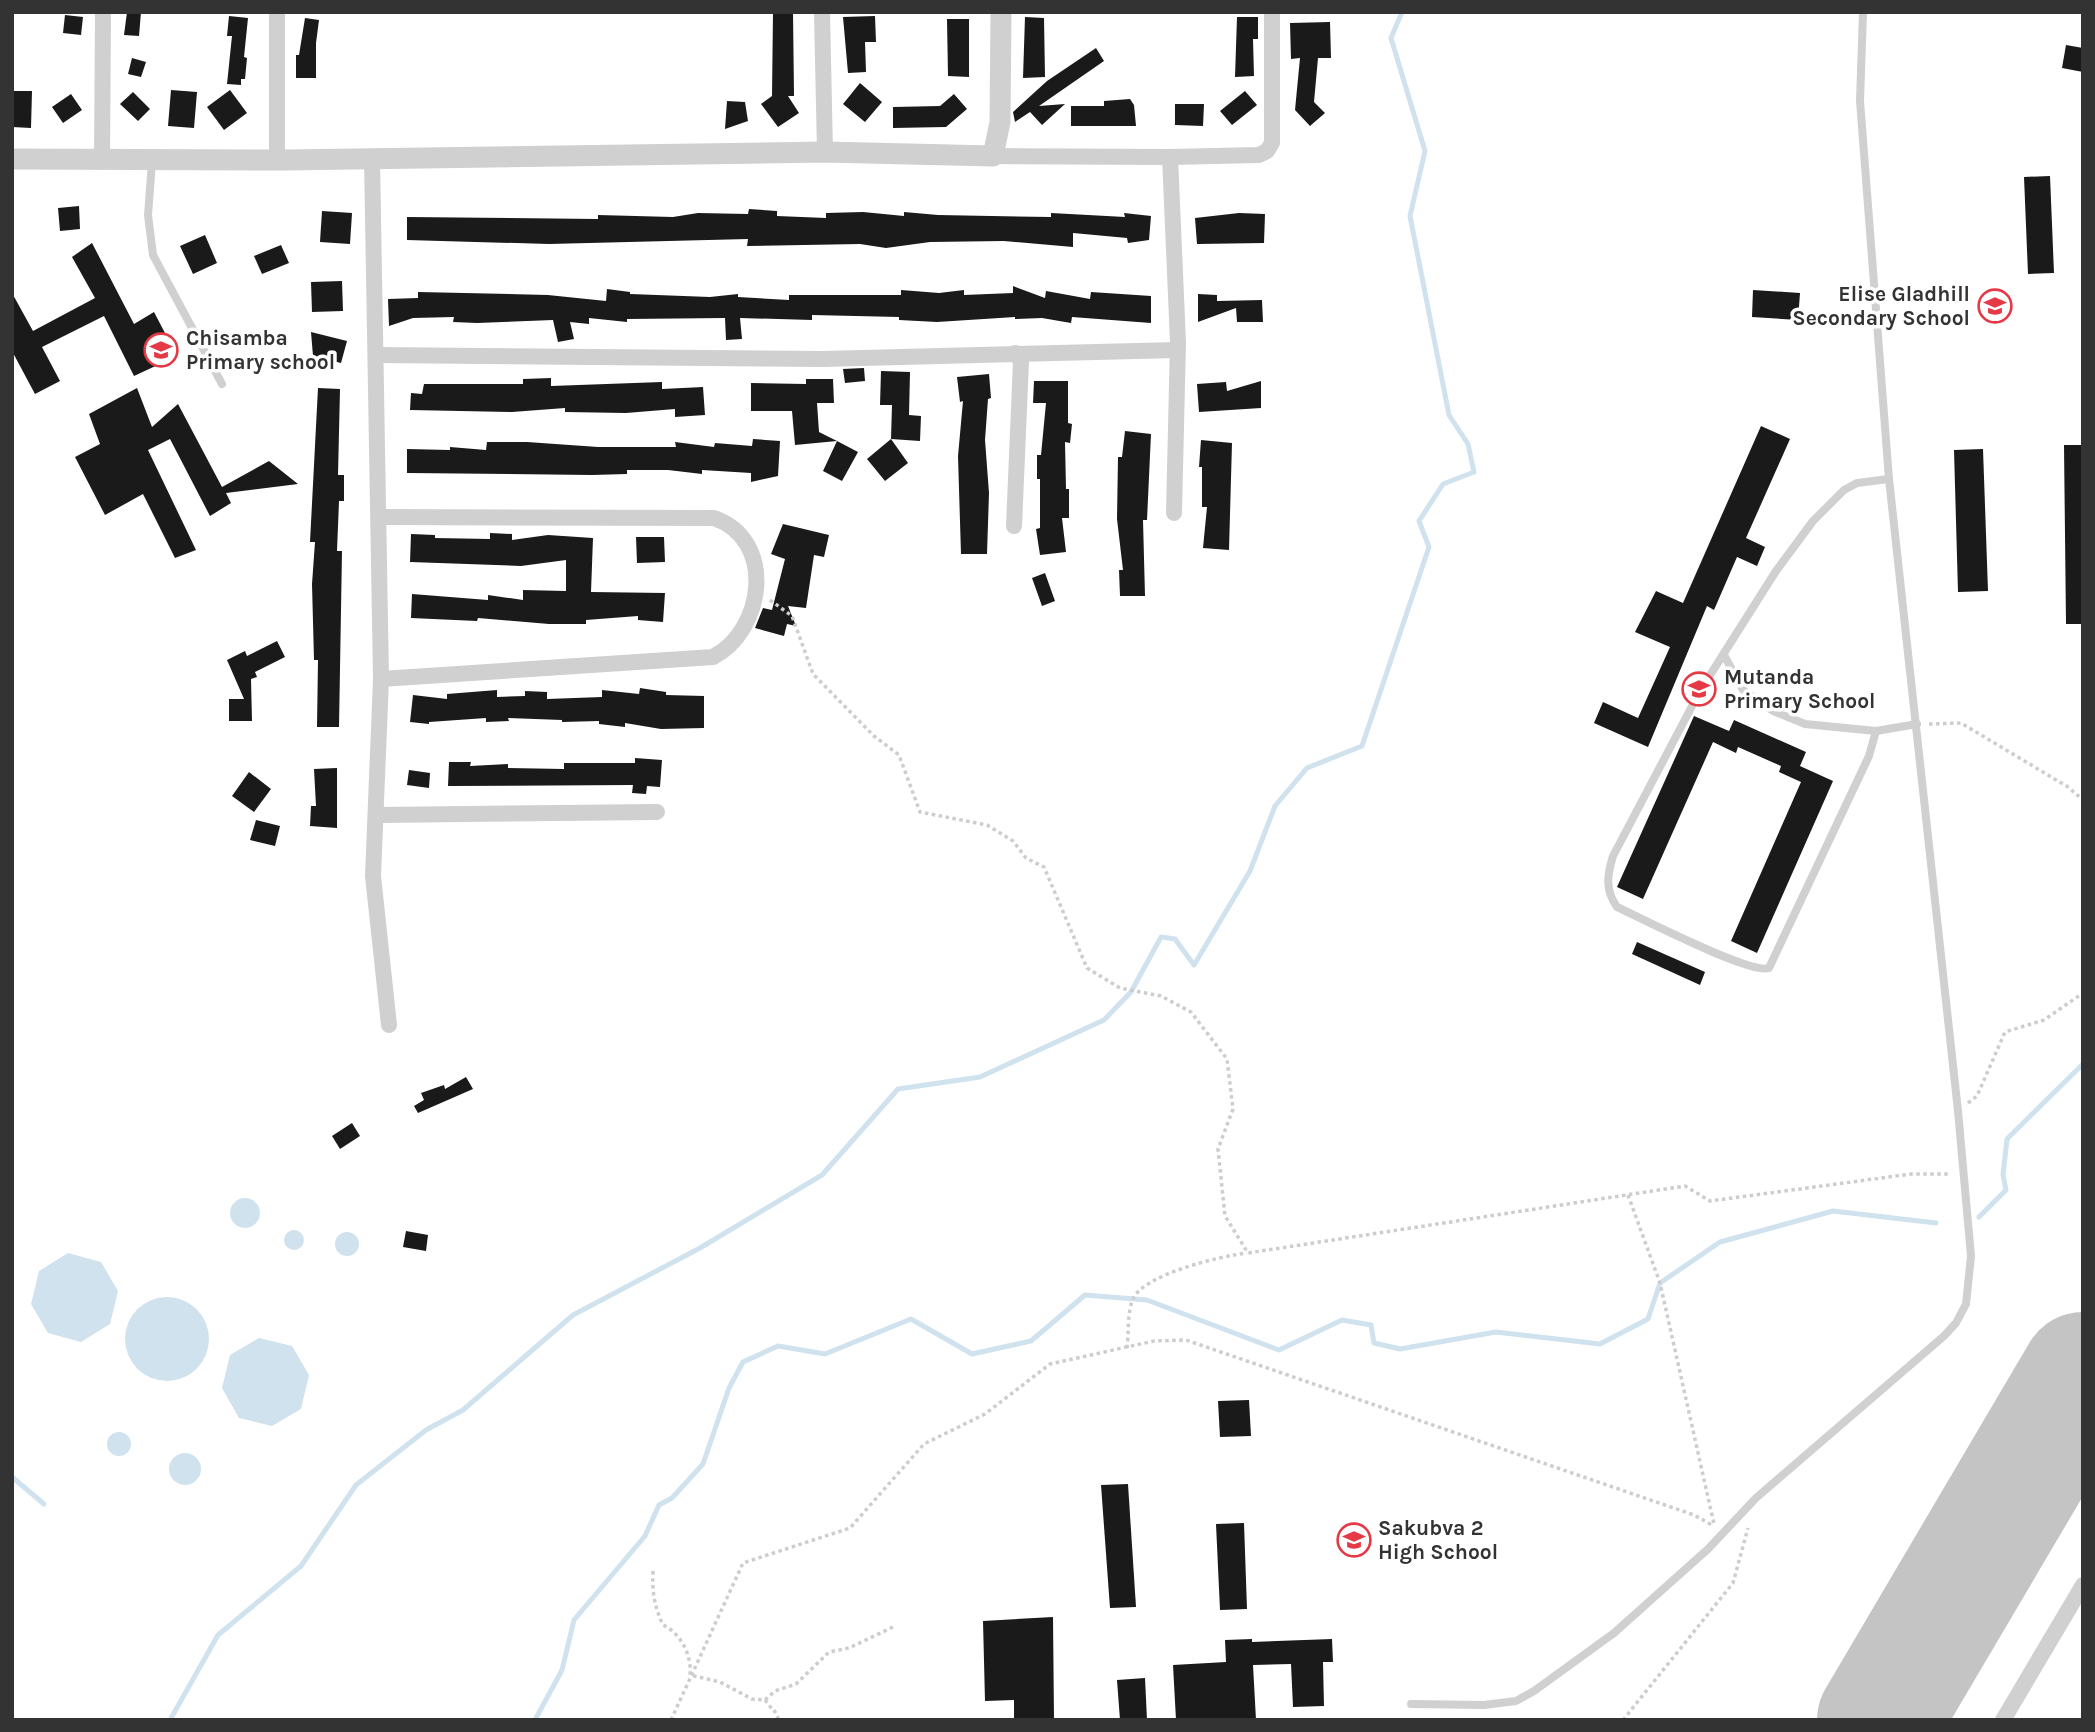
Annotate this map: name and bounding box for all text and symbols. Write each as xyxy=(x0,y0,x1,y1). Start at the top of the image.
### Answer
place label: Elise Gladhill Secondary School xyxy=(1792,282,1970,330)
school or university icon: Elise Gladhill Secondary School xyxy=(1976,287,2014,325)
place label: Chisamba Primary school xyxy=(186,326,335,374)
school or university icon: Chisamba Primary school xyxy=(142,331,180,369)
place label: Mutanda Primary School xyxy=(1724,665,1875,713)
school or university icon: Mutanda Primary School xyxy=(1680,670,1718,708)
place label: Sakubva 2 High School xyxy=(1378,1516,1498,1564)
school or university icon: Sakubva 2 High School xyxy=(1335,1521,1373,1559)

